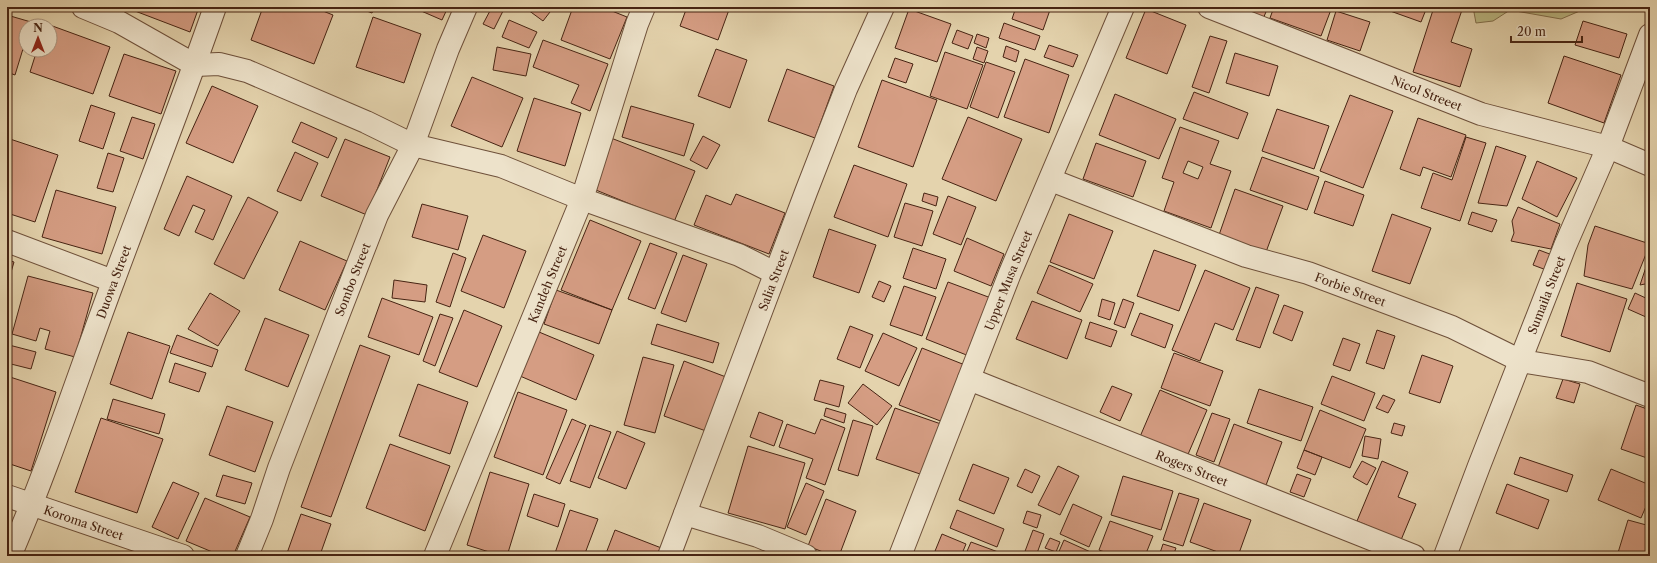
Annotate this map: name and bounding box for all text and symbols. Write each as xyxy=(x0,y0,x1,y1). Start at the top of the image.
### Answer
north arrow xyxy=(18,18,58,58)
scale bar xyxy=(1511,18,1582,44)
text: N xyxy=(33,21,43,35)
text: 20 m xyxy=(1517,24,1546,39)
street label: Nicol Streeet xyxy=(1389,72,1465,114)
street label: Upper Musa Street xyxy=(981,227,1035,333)
street label: Sombo Street xyxy=(331,240,373,318)
street label: Duowa Street xyxy=(93,242,134,321)
street label: Kandeh Street xyxy=(524,243,570,325)
street label: Salia Street xyxy=(755,247,792,313)
street label: Sumaila Street xyxy=(1524,253,1568,336)
street label: Forbie Street xyxy=(1313,269,1389,309)
street label: Rogers Street xyxy=(1154,447,1231,489)
street label: Koroma Street xyxy=(42,502,126,543)

